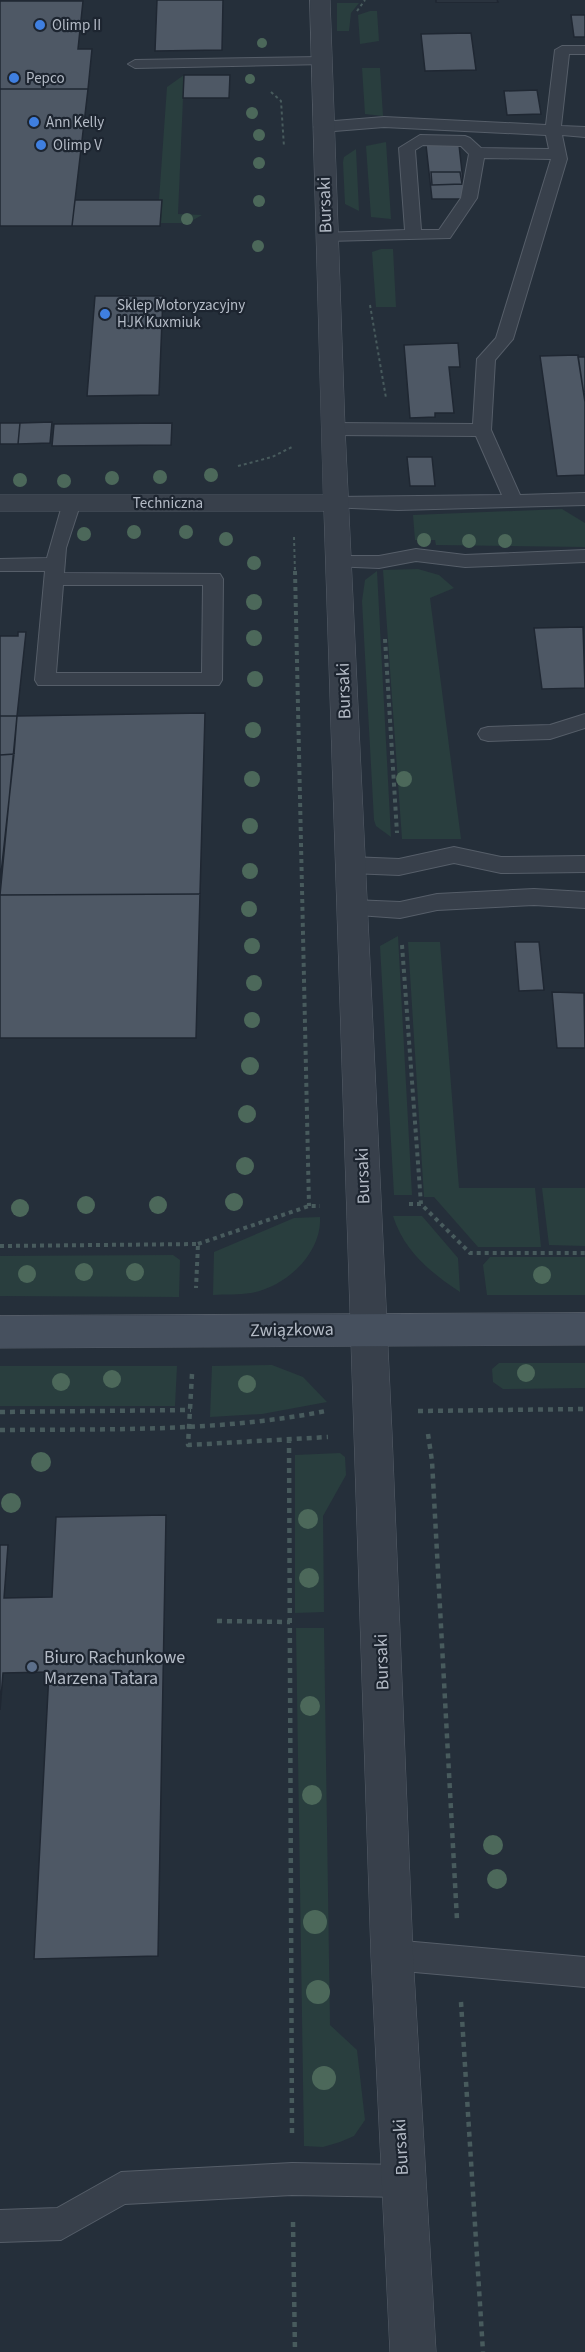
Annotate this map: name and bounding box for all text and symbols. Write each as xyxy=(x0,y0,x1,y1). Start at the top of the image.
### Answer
place label: Olimp II xyxy=(52,15,101,36)
marker: Olimp II xyxy=(33,18,47,32)
place label: Pepco xyxy=(26,68,65,89)
marker: Pepco xyxy=(7,71,21,85)
place label: Ann Kelly xyxy=(46,112,104,133)
marker: Ann Kelly xyxy=(27,115,41,129)
place label: Olimp V xyxy=(53,135,102,156)
marker: Olimp V xyxy=(34,138,48,152)
street label: Bursaki xyxy=(312,176,338,234)
place label: Sklep Motoryzacyjny HJK Kuxmiuk xyxy=(117,295,245,333)
marker: Sklep Motoryzacyjny HJK Kuxmiuk xyxy=(98,307,112,321)
street label: Techniczna xyxy=(133,493,203,514)
street label: Bursaki xyxy=(331,662,357,720)
street label: Bursaki xyxy=(350,1147,376,1205)
street label: Związkowa xyxy=(250,1317,334,1343)
street label: Bursaki xyxy=(369,1633,395,1691)
place label: Biuro Rachunkowe Marzena Tatara xyxy=(44,1645,185,1691)
marker: Biuro Rachunkowe Marzena Tatara xyxy=(25,1660,39,1674)
street label: Bursaki xyxy=(387,2118,415,2176)

